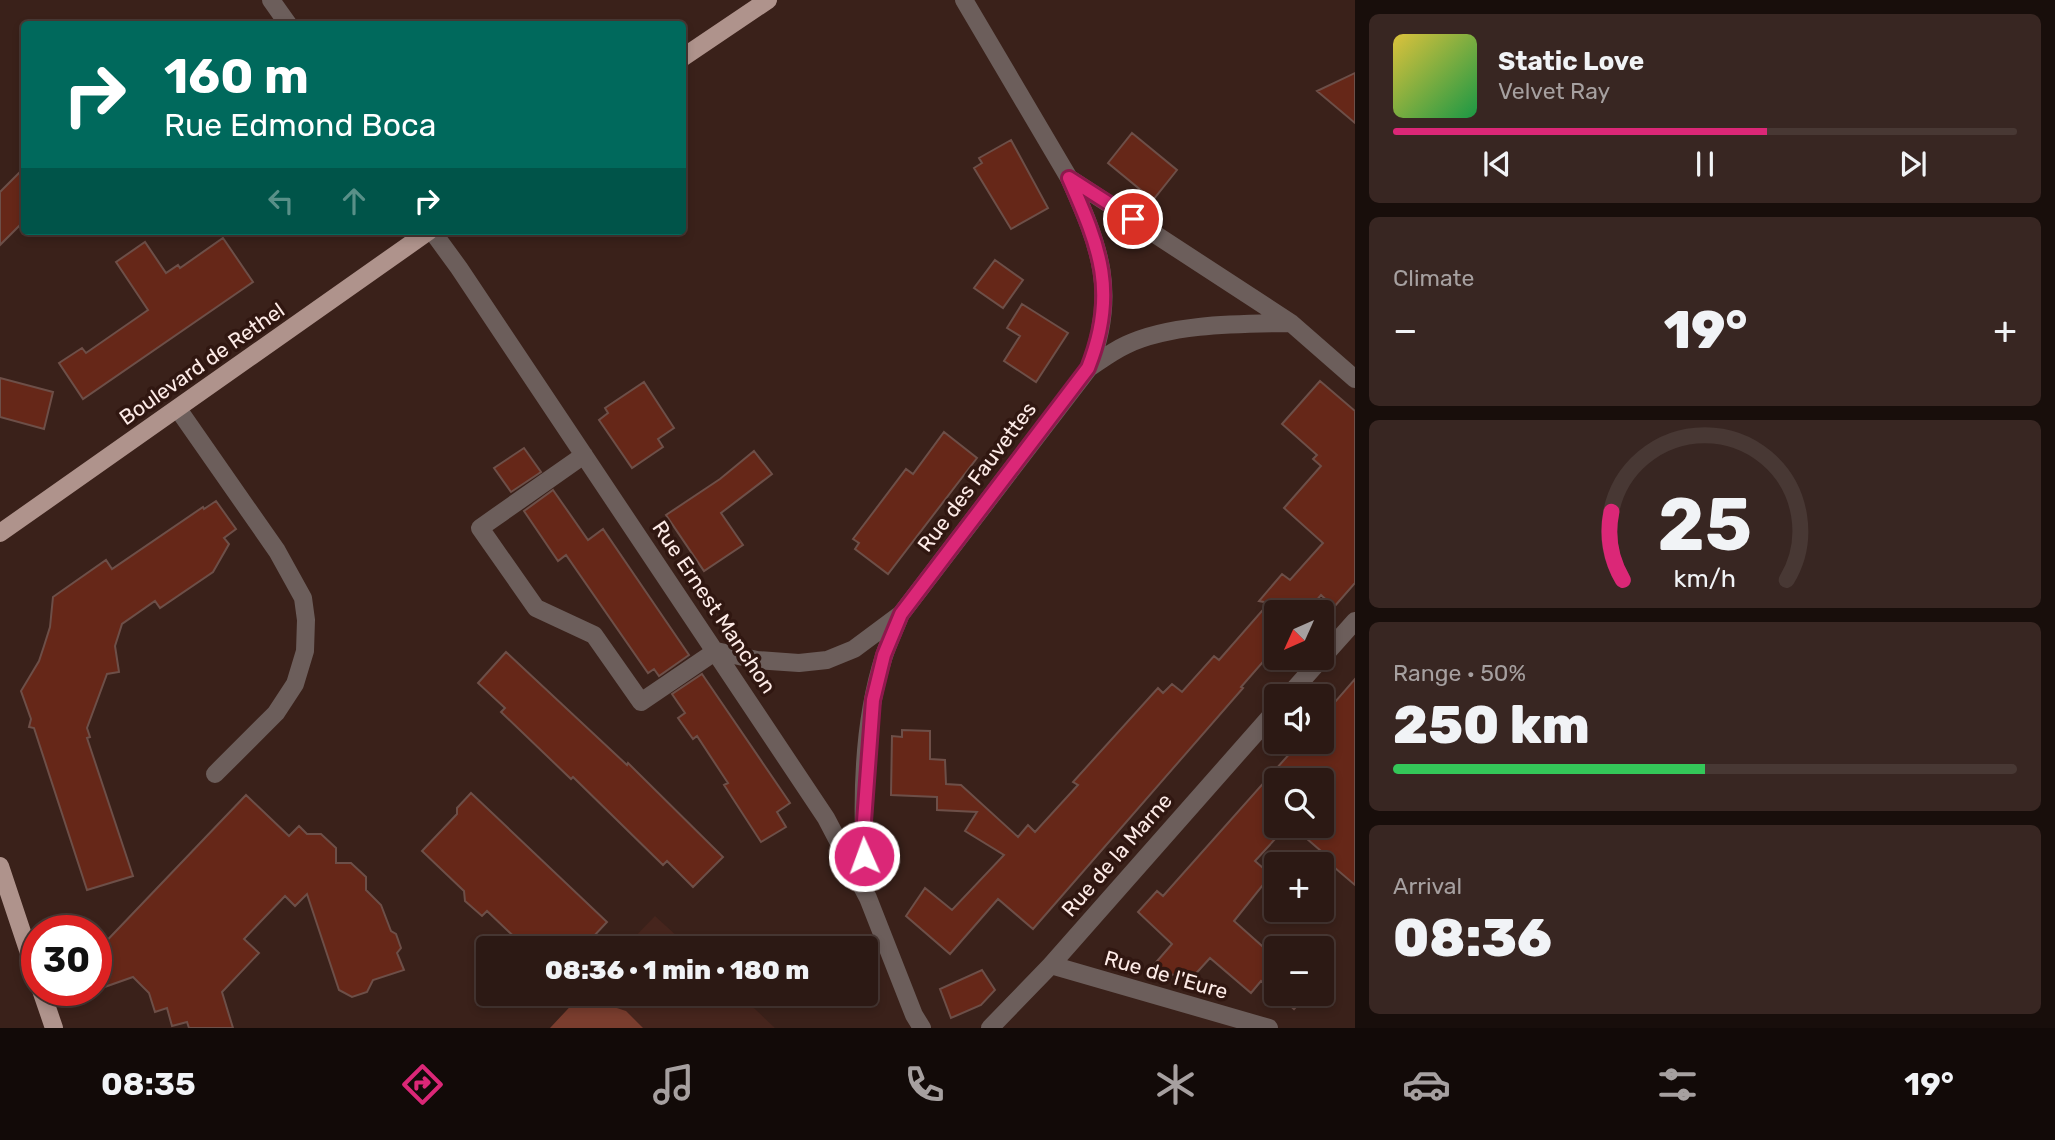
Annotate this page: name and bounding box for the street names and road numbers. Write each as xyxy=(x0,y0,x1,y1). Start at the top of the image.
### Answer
street label: Boulevard de Rethel xyxy=(114,297,289,430)
street label: Rue des Fauvettes xyxy=(912,397,1041,557)
street label: Rue Ernest Manchon xyxy=(647,516,781,698)
street label: Rue de la Marne xyxy=(1056,788,1177,921)
street label: Rue de l'Eure xyxy=(1102,945,1231,1004)

